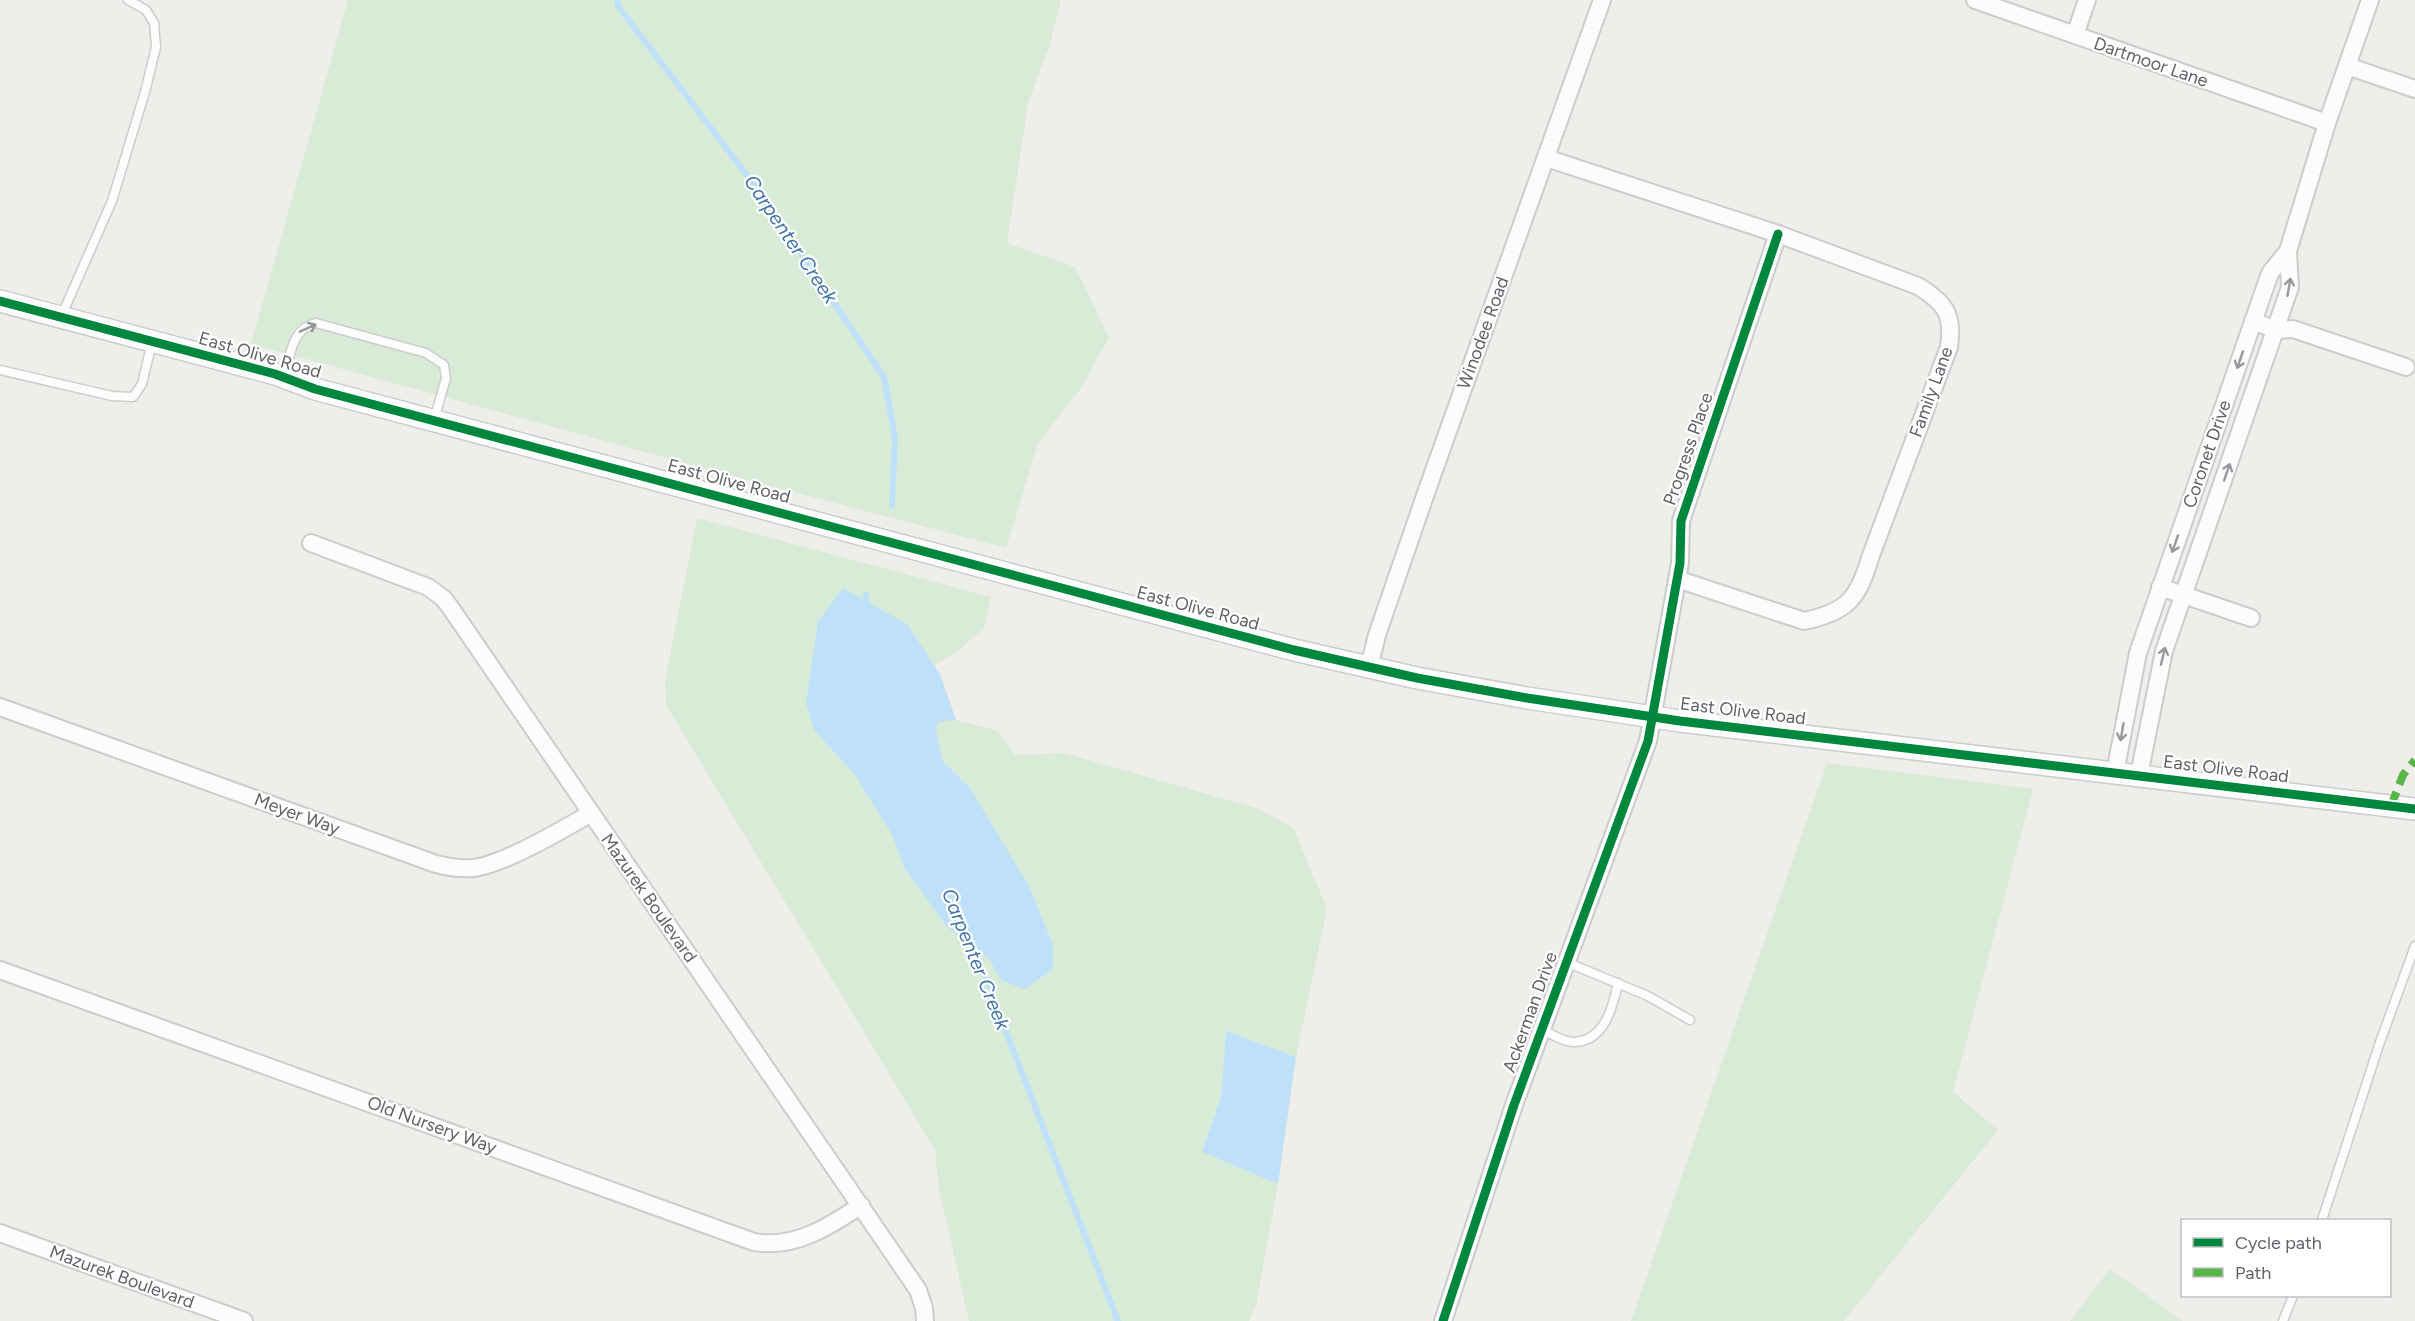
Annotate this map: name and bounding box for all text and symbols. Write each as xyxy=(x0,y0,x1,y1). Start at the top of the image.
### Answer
street label: Dartmoor Lane xyxy=(2091,32,2211,92)
water label: Carpenter Creek xyxy=(739,170,844,309)
street label: Winodee Road xyxy=(1452,274,1514,392)
one-way arrow xyxy=(2283,278,2294,298)
one-way arrow xyxy=(298,321,316,333)
street label: East Olive Road xyxy=(196,327,324,383)
street label: Family Lane xyxy=(1904,344,1958,440)
one-way arrow xyxy=(2233,350,2244,369)
street label: Progress Place xyxy=(1658,390,1718,508)
street label: Coronet Drive xyxy=(2178,397,2236,511)
street label: East Olive Road xyxy=(665,454,793,508)
one-way arrow xyxy=(2222,463,2233,482)
one-way arrow xyxy=(2169,534,2180,553)
street label: East Olive Road xyxy=(1134,581,1262,635)
one-way arrow xyxy=(2158,647,2170,666)
street label: East Olive Road xyxy=(1679,692,1807,730)
one-way arrow xyxy=(2116,721,2127,741)
street label: East Olive Road xyxy=(2162,750,2290,788)
street label: Meyer Way xyxy=(251,788,343,840)
street label: Mazurek Boulevard xyxy=(596,829,702,967)
water label: Carpenter Creek xyxy=(937,885,1016,1034)
street label: Ackerman Drive xyxy=(1498,948,1562,1075)
street label: Old Nursery Way xyxy=(364,1091,500,1159)
legend xyxy=(2181,1219,2391,1297)
text: Cycle path xyxy=(2235,1232,2322,1254)
street label: Mazurek Boulevard xyxy=(47,1241,197,1313)
text: Path xyxy=(2235,1262,2271,1284)

